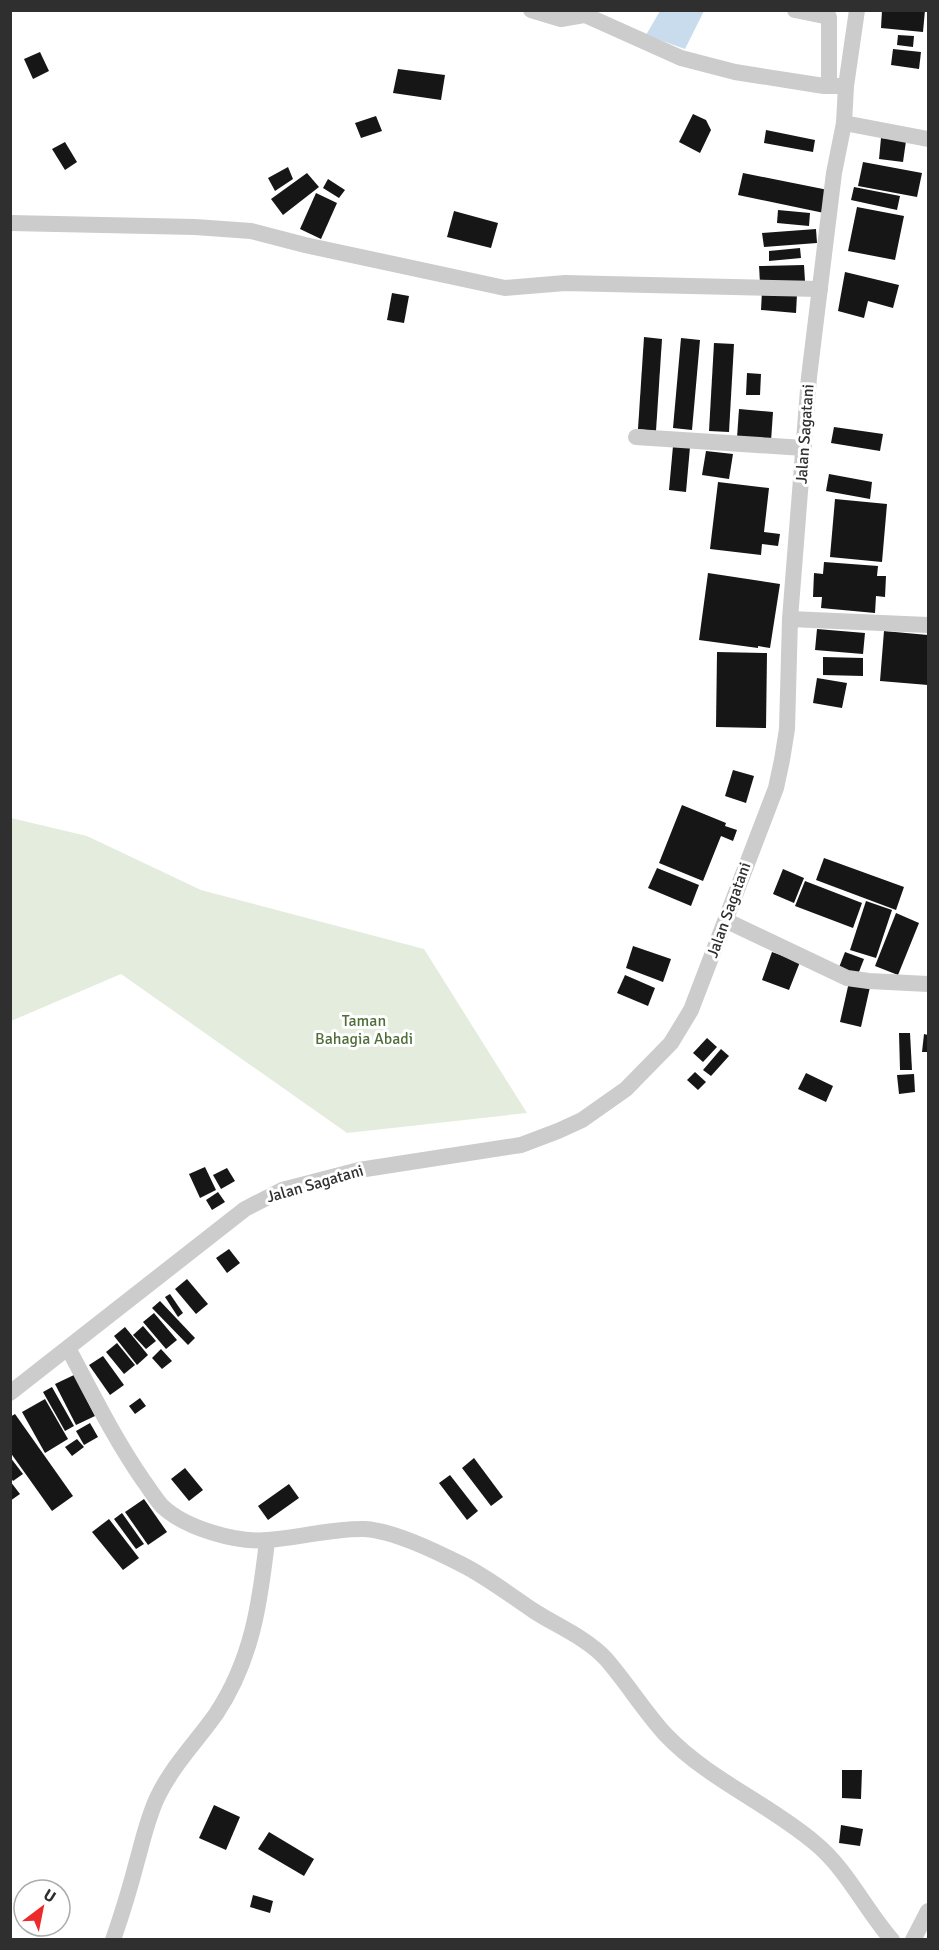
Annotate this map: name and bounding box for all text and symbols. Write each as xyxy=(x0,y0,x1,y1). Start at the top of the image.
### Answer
street label: Jalan Sagatani xyxy=(792,383,818,485)
street label: Jalan Sagatani xyxy=(702,860,756,960)
park label: Taman Bahagia Abadi xyxy=(315,1011,413,1049)
street label: Jalan Sagatani xyxy=(264,1161,366,1207)
north arrow xyxy=(12,1878,72,1938)
text: U xyxy=(40,1885,59,1907)

